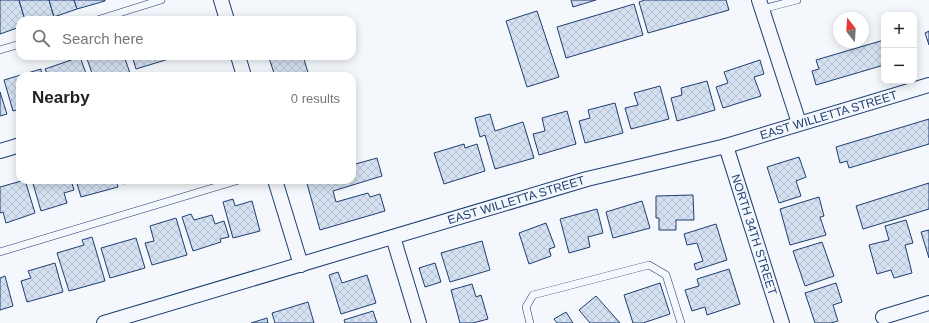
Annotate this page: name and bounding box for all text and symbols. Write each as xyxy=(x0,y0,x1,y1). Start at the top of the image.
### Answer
north arrow xyxy=(833,12,869,48)
map controls xyxy=(881,12,917,84)
button: + xyxy=(881,12,917,48)
search box xyxy=(16,16,356,60)
icon: search xyxy=(30,27,52,49)
text: Search here xyxy=(62,30,144,47)
button: − xyxy=(881,48,917,84)
text: Nearby xyxy=(32,88,90,107)
street label: EAST WILLETTA STREET xyxy=(758,88,899,142)
text: 0 results xyxy=(291,91,340,106)
street label: EAST WILLETTA STREET xyxy=(446,173,587,227)
street label: NORTH 34TH STREET xyxy=(728,173,780,297)

